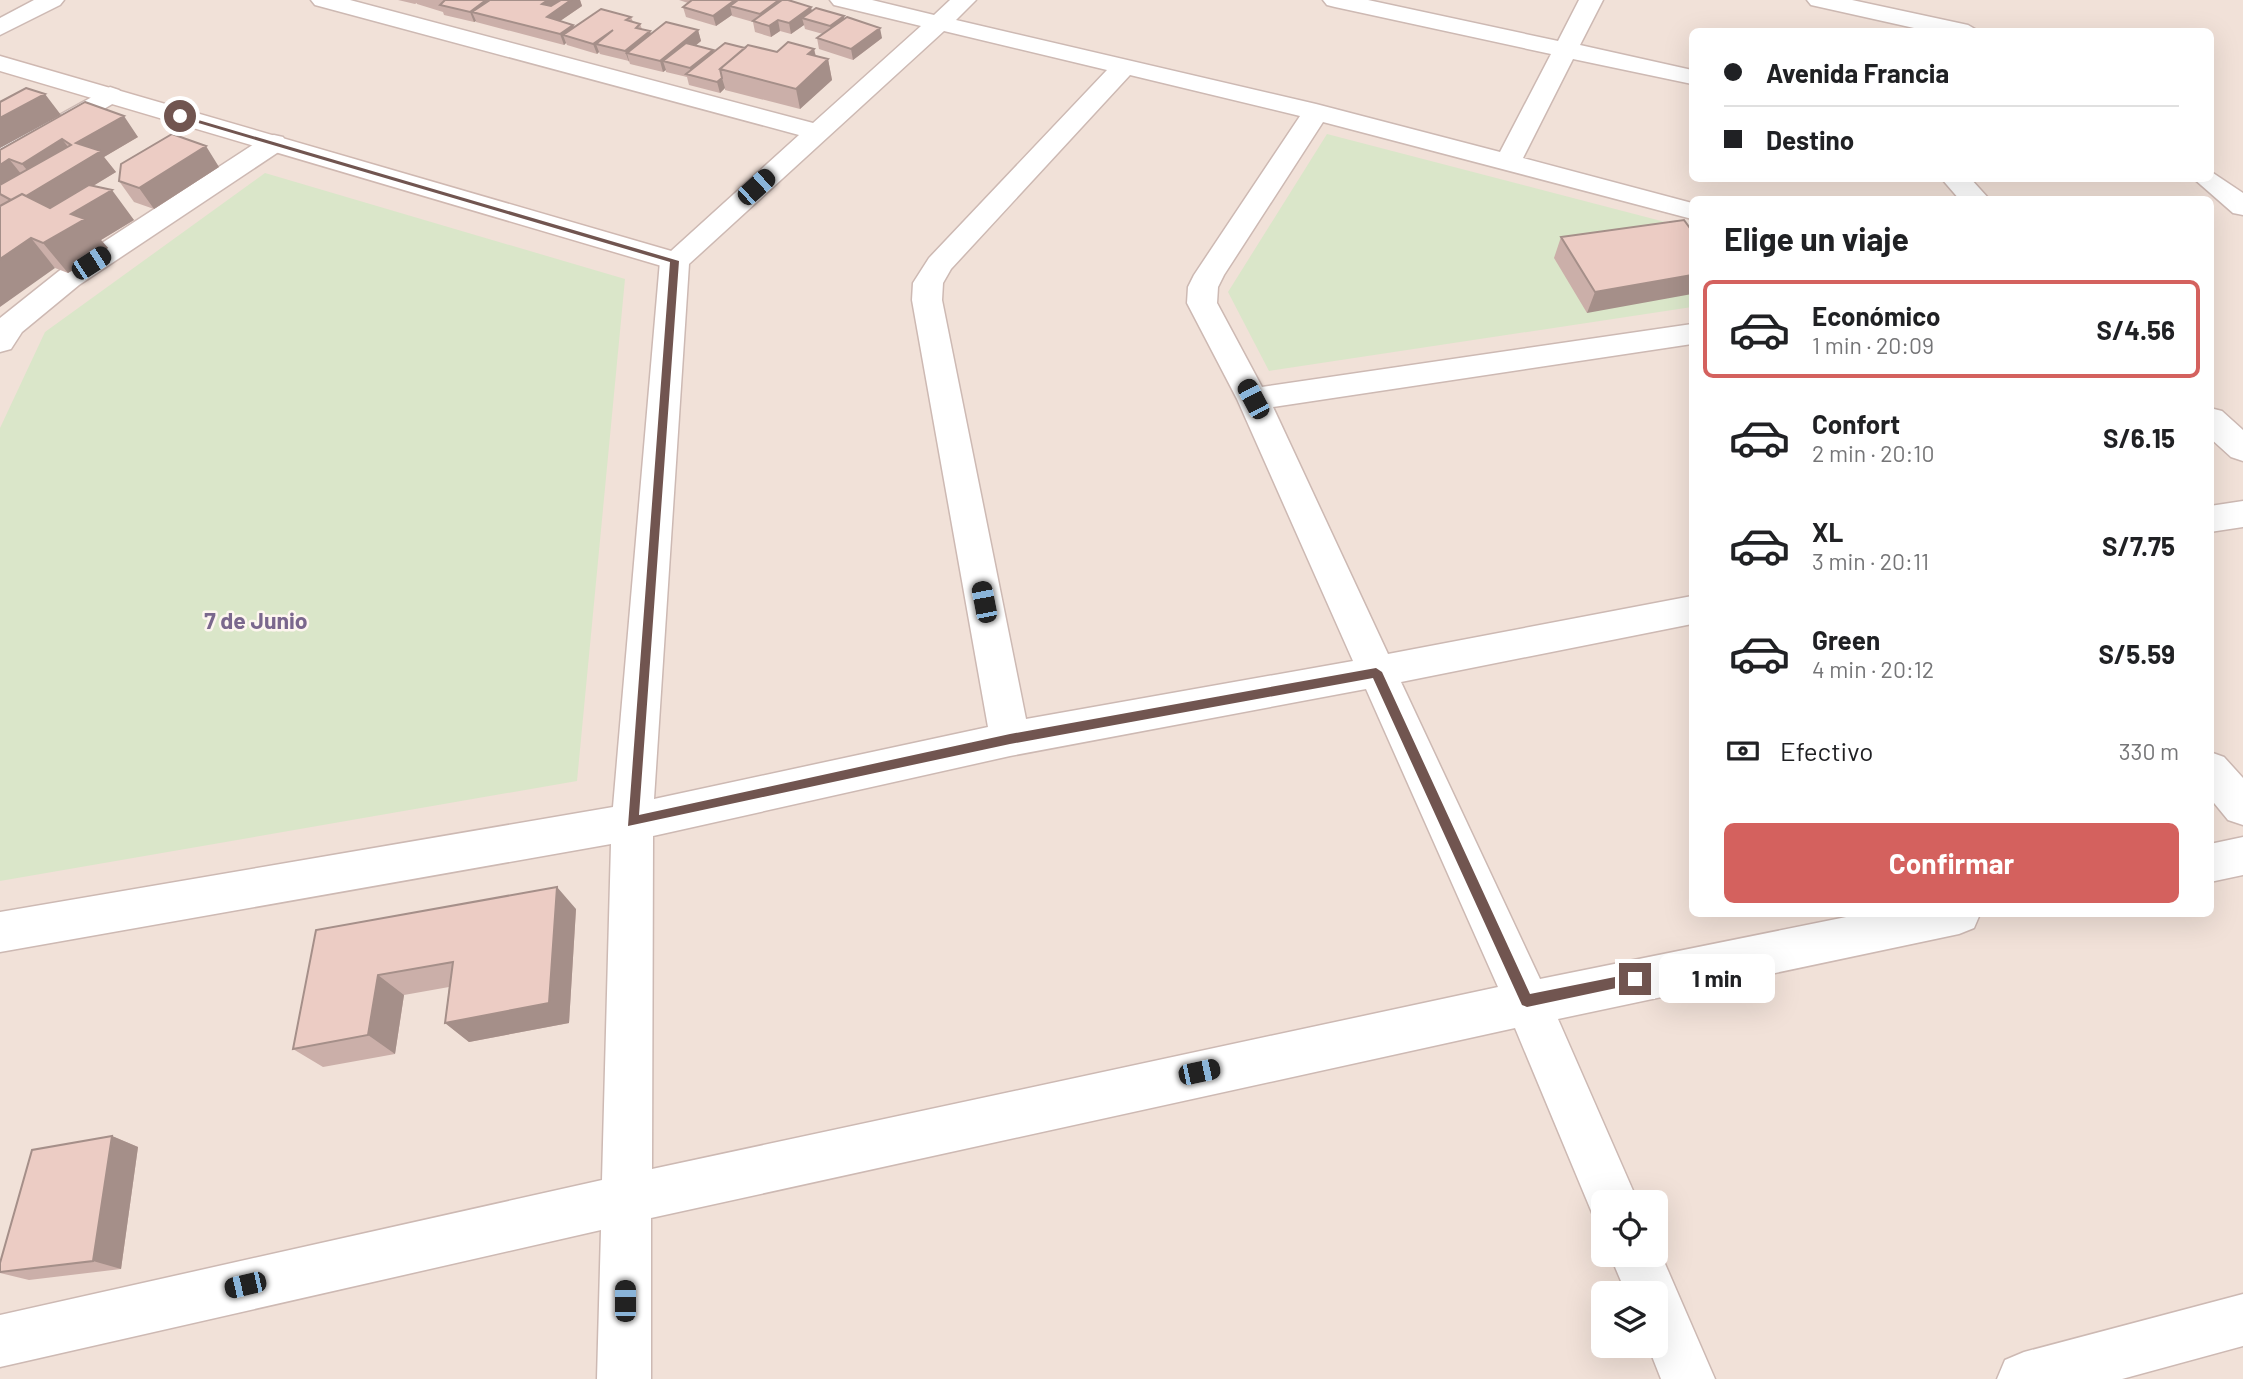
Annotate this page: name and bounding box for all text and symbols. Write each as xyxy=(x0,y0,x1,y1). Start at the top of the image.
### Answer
text: Avenida Francia xyxy=(1766,57,1949,88)
route start xyxy=(164,100,196,132)
text: Destino xyxy=(1766,124,1854,155)
car xyxy=(734,165,779,209)
text: Elige un viaje xyxy=(1724,219,1909,257)
car xyxy=(68,243,115,283)
icon: car xyxy=(1728,298,1791,361)
text: Económico xyxy=(1812,300,1941,331)
text: S/4.56 xyxy=(2097,314,2175,345)
text: 1 min · 20:09 xyxy=(1812,331,1934,359)
car xyxy=(1234,376,1273,422)
icon: car xyxy=(1728,406,1791,469)
text: Confort xyxy=(1812,408,1900,439)
text: S/6.15 xyxy=(2103,422,2175,453)
text: 2 min · 20:10 xyxy=(1812,439,1934,467)
icon: car xyxy=(1728,514,1791,577)
text: XL xyxy=(1812,516,1843,547)
text: S/7.75 xyxy=(2102,530,2175,561)
text: 3 min · 20:11 xyxy=(1812,547,1929,575)
car xyxy=(970,579,999,625)
district label: 7 de Junio xyxy=(204,606,308,634)
icon: car xyxy=(1728,622,1791,685)
text: Green xyxy=(1812,624,1880,655)
text: S/5.59 xyxy=(2098,638,2175,669)
text: 4 min · 20:12 xyxy=(1812,655,1934,683)
icon: cash xyxy=(1724,732,1762,770)
text: Efectivo xyxy=(1780,735,1873,766)
text: 330 m xyxy=(2119,737,2179,765)
button: Confirmar xyxy=(1724,823,2179,903)
callout: 1 min xyxy=(1660,954,1775,1004)
route end xyxy=(1619,963,1651,995)
text: 1 min xyxy=(1692,964,1742,992)
car xyxy=(1177,1057,1222,1087)
map controls xyxy=(1591,1190,1668,1358)
button: locate xyxy=(1591,1190,1668,1267)
car xyxy=(223,1270,268,1300)
car xyxy=(615,1280,636,1322)
button: layers xyxy=(1591,1281,1668,1358)

